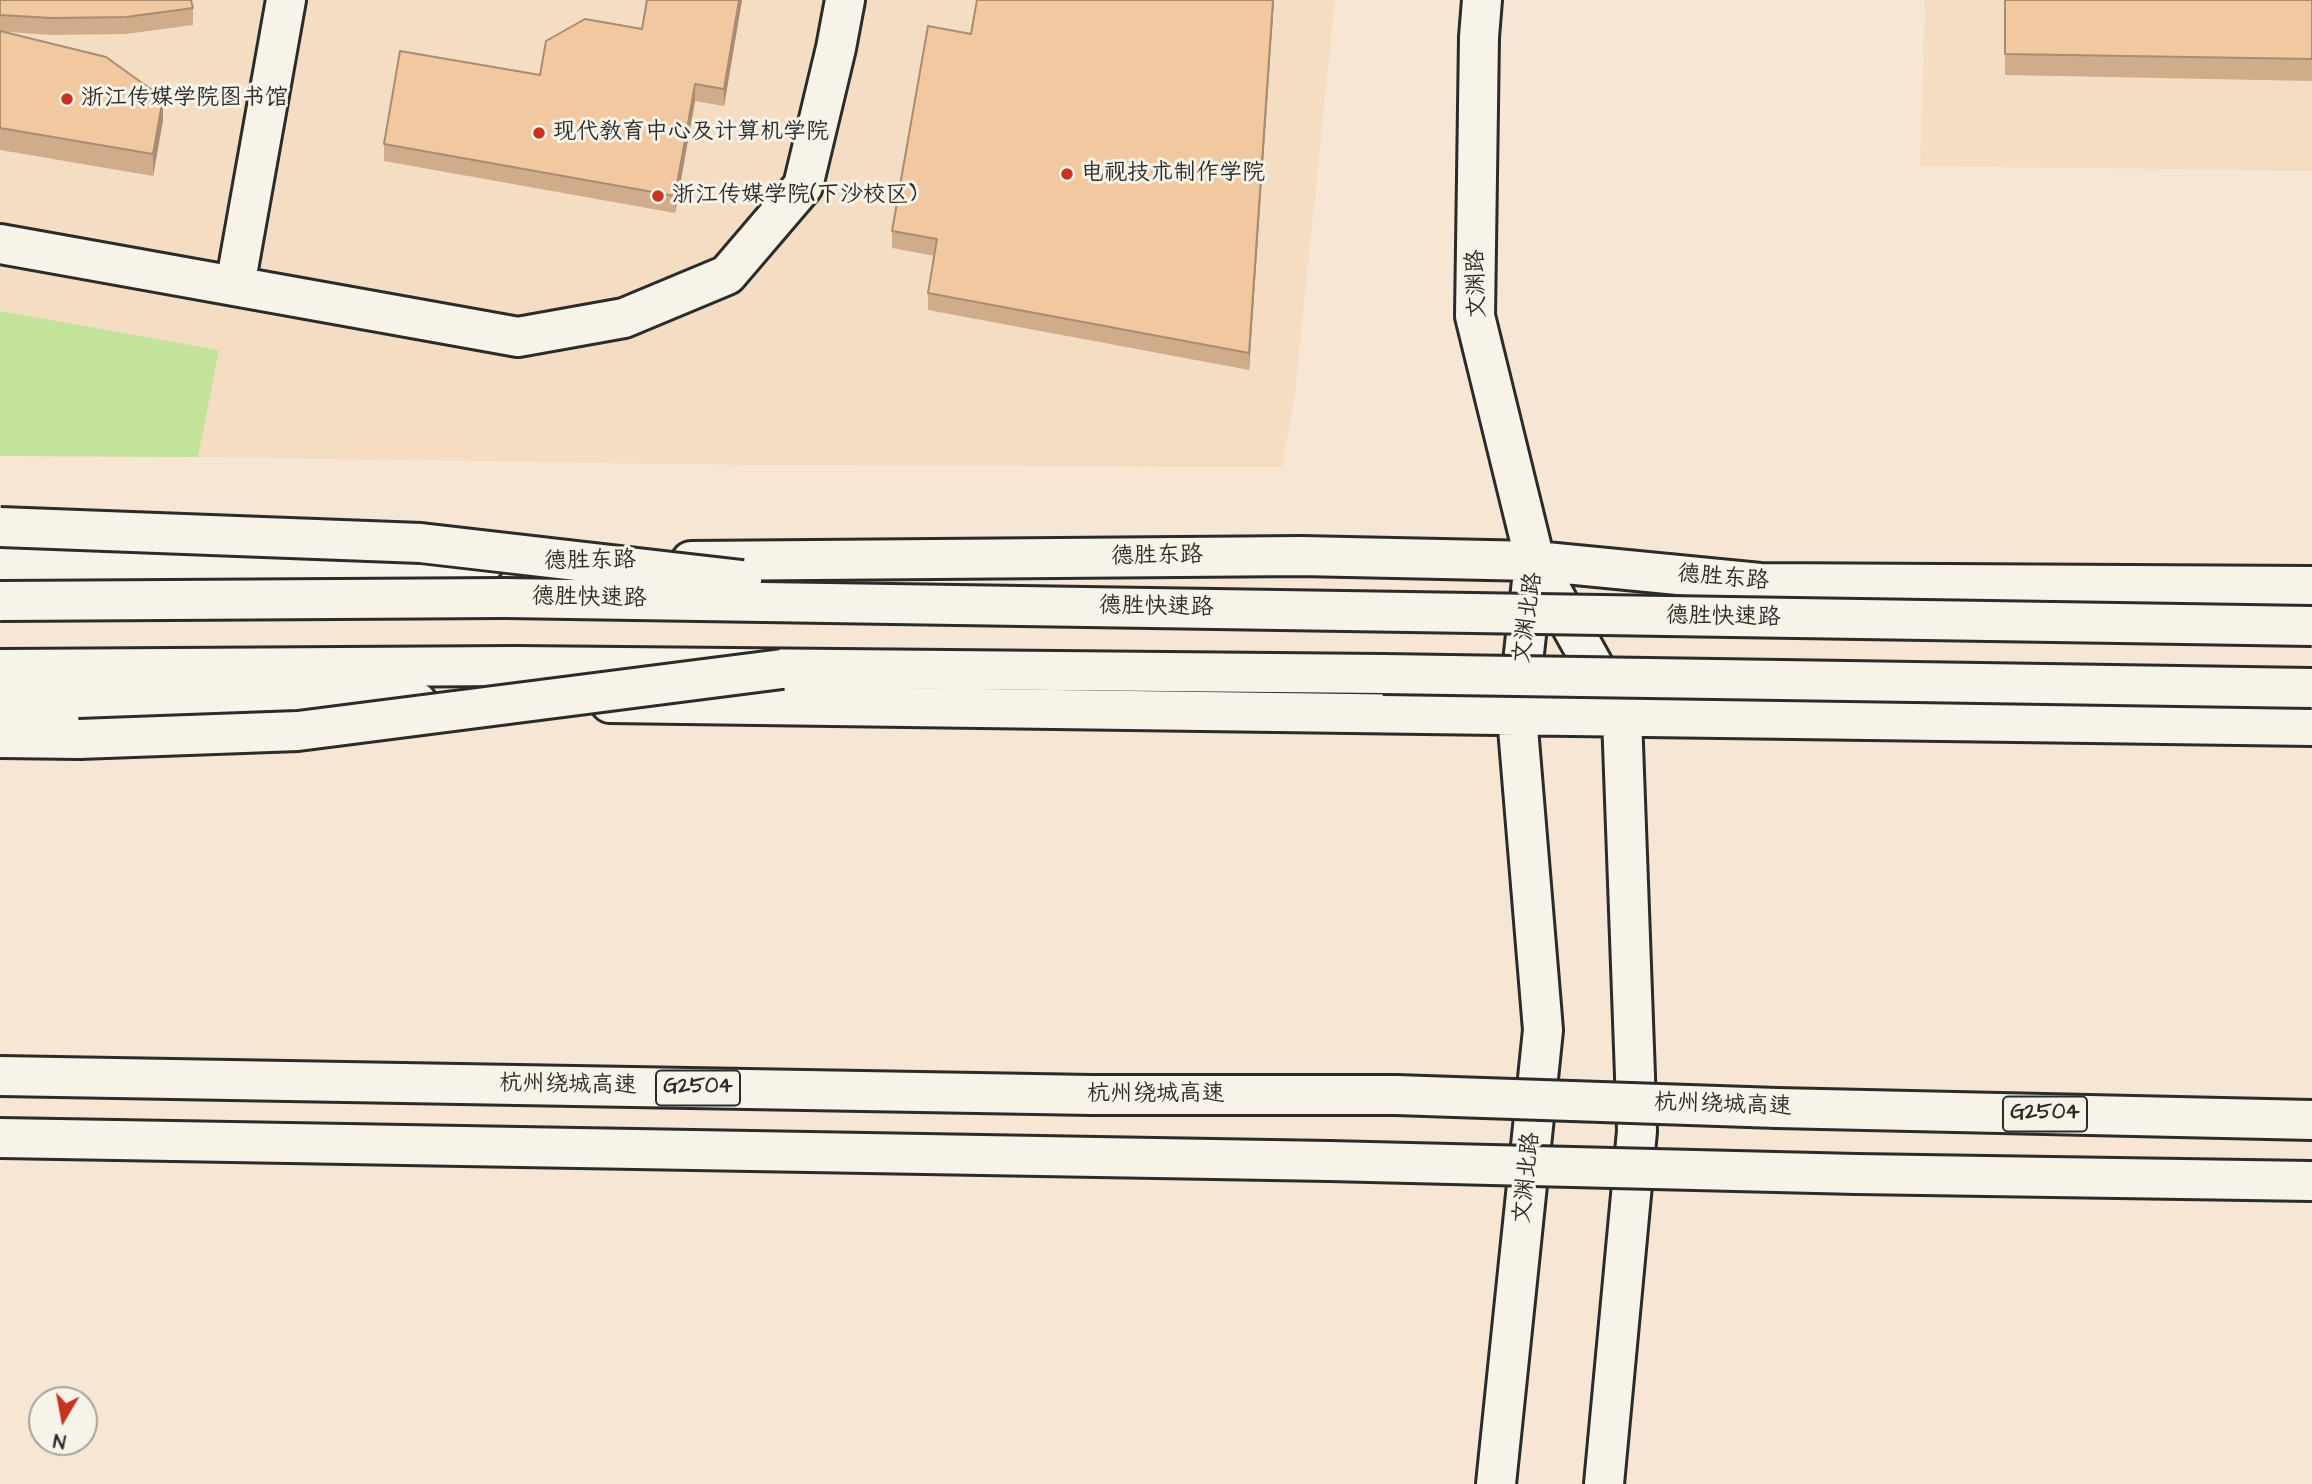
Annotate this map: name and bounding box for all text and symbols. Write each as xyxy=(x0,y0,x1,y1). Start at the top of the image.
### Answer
place label: 浙江传媒学院图书馆 xyxy=(81,85,288,113)
marker: 浙江传媒学院图书馆 xyxy=(59,91,75,107)
place label: 现代教育中心及计算机学院 xyxy=(553,119,829,147)
marker: 现代教育中心及计算机学院 xyxy=(531,125,547,141)
place label: 电视技术制作学院 xyxy=(1081,160,1265,188)
marker: 电视技术制作学院 xyxy=(1059,166,1075,182)
place label: 浙江传媒学院(下沙校区) xyxy=(672,182,917,210)
marker: 浙江传媒学院(下沙校区) xyxy=(650,188,666,204)
street label: 文渊路 xyxy=(1463,249,1493,319)
street label: 德胜东路 xyxy=(1111,542,1203,572)
street label: 德胜东路 xyxy=(544,547,636,577)
street label: 德胜东路 xyxy=(1676,561,1770,597)
street label: 文渊北路 xyxy=(1509,571,1549,665)
street label: 德胜快速路 xyxy=(531,584,647,614)
street label: 德胜快速路 xyxy=(1098,593,1214,623)
street label: 德胜快速路 xyxy=(1665,603,1781,633)
road number: G2504 xyxy=(656,1070,740,1106)
street label: 杭州绕城高速 xyxy=(499,1071,637,1101)
street label: 杭州绕城高速 xyxy=(1087,1081,1225,1109)
street label: 杭州绕城高速 xyxy=(1654,1090,1792,1122)
road number: G2504 xyxy=(2003,1096,2087,1132)
street label: 文渊北路 xyxy=(1509,1131,1547,1225)
north arrow xyxy=(28,1386,98,1456)
text: N xyxy=(51,1426,68,1455)

